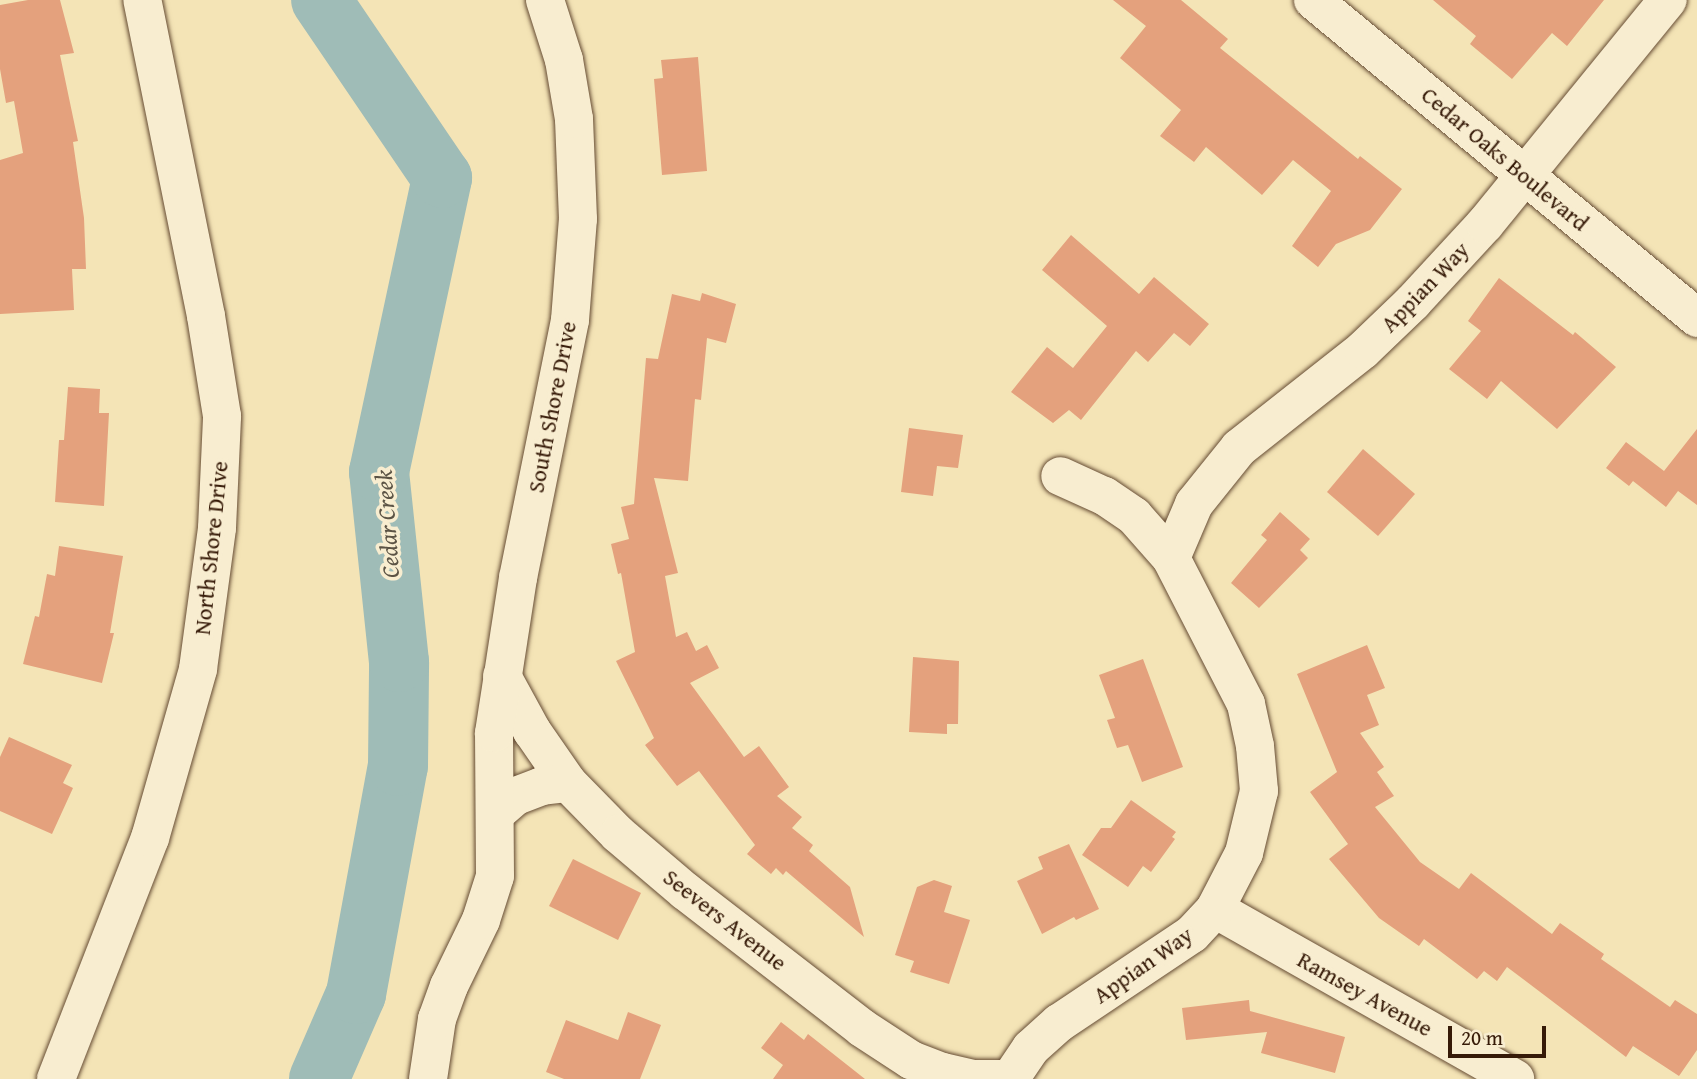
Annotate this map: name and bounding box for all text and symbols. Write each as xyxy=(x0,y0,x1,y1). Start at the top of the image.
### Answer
street label: Cedar Oaks Boulevard xyxy=(1416,81,1594,237)
street label: Appian Way xyxy=(1375,236,1475,338)
street label: South Shore Drive xyxy=(522,319,582,495)
street label: North Shore Drive xyxy=(188,460,234,636)
water label: Cedar Creek xyxy=(369,469,405,579)
street label: Seevers Avenue xyxy=(658,863,792,977)
street label: Appian Way xyxy=(1088,921,1198,1009)
street label: Ramsey Avenue xyxy=(1293,946,1437,1042)
scale bar xyxy=(1452,1012,1550,1056)
text: 20 m xyxy=(1461,1022,1503,1053)

